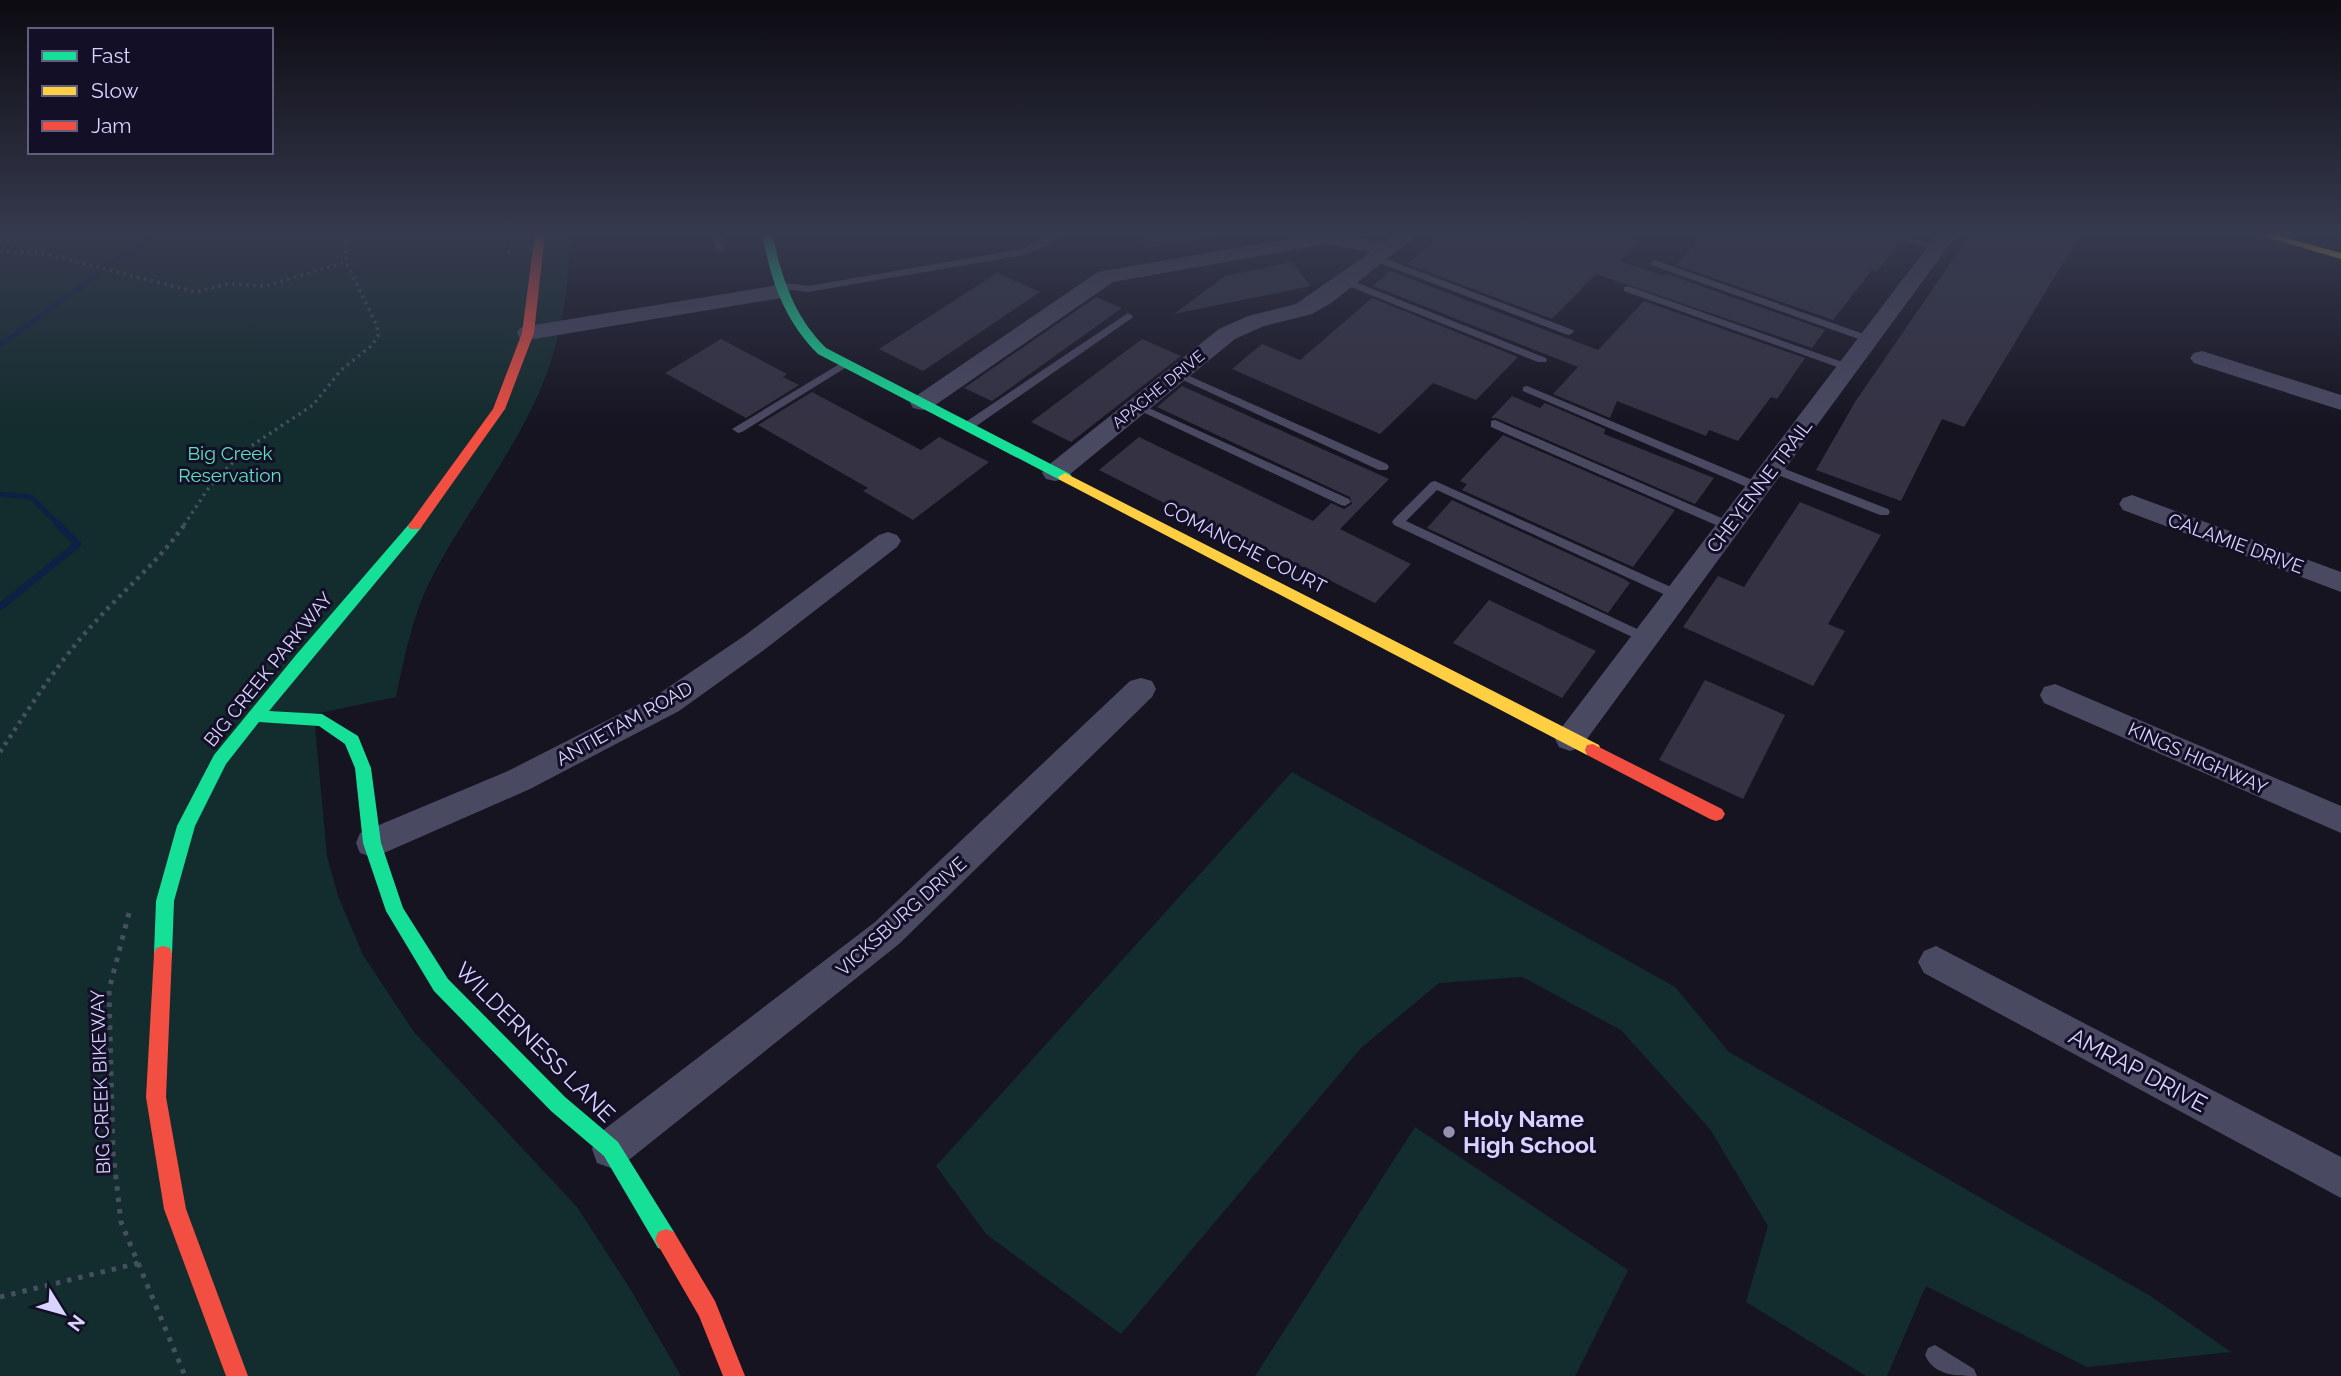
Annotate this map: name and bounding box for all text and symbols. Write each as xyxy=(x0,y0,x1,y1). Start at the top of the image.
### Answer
legend xyxy=(28,28,273,154)
text: Fast xyxy=(91,43,131,68)
text: Slow xyxy=(91,78,139,103)
text: Jam xyxy=(91,113,132,138)
street label: APACHE DRIVE xyxy=(1108,346,1209,432)
street label: CHEYENNE TRAIL xyxy=(1702,415,1816,557)
park label: Big Creek Reservation xyxy=(178,442,282,486)
street label: COMANCHE COURT xyxy=(1160,496,1331,598)
street label: CALAMIE DRIVE xyxy=(2165,508,2307,578)
street label: BIG CREEK PARKWAY xyxy=(199,587,337,751)
street label: ANTIETAM ROAD xyxy=(552,676,696,770)
street label: KINGS HIGHWAY xyxy=(2125,717,2272,799)
street label: VICKSBURG DRIVE xyxy=(831,852,971,980)
street label: WILDERNESS LANE xyxy=(450,956,621,1127)
street label: BIG CREEK BIKEWAY xyxy=(86,989,114,1175)
street label: AMRAP DRIVE xyxy=(2065,1022,2212,1117)
place label: Holy Name High School xyxy=(1463,1105,1597,1158)
marker: Holy Name High School xyxy=(1441,1124,1457,1140)
north arrow xyxy=(28,1278,98,1348)
text: N xyxy=(63,1311,90,1336)

